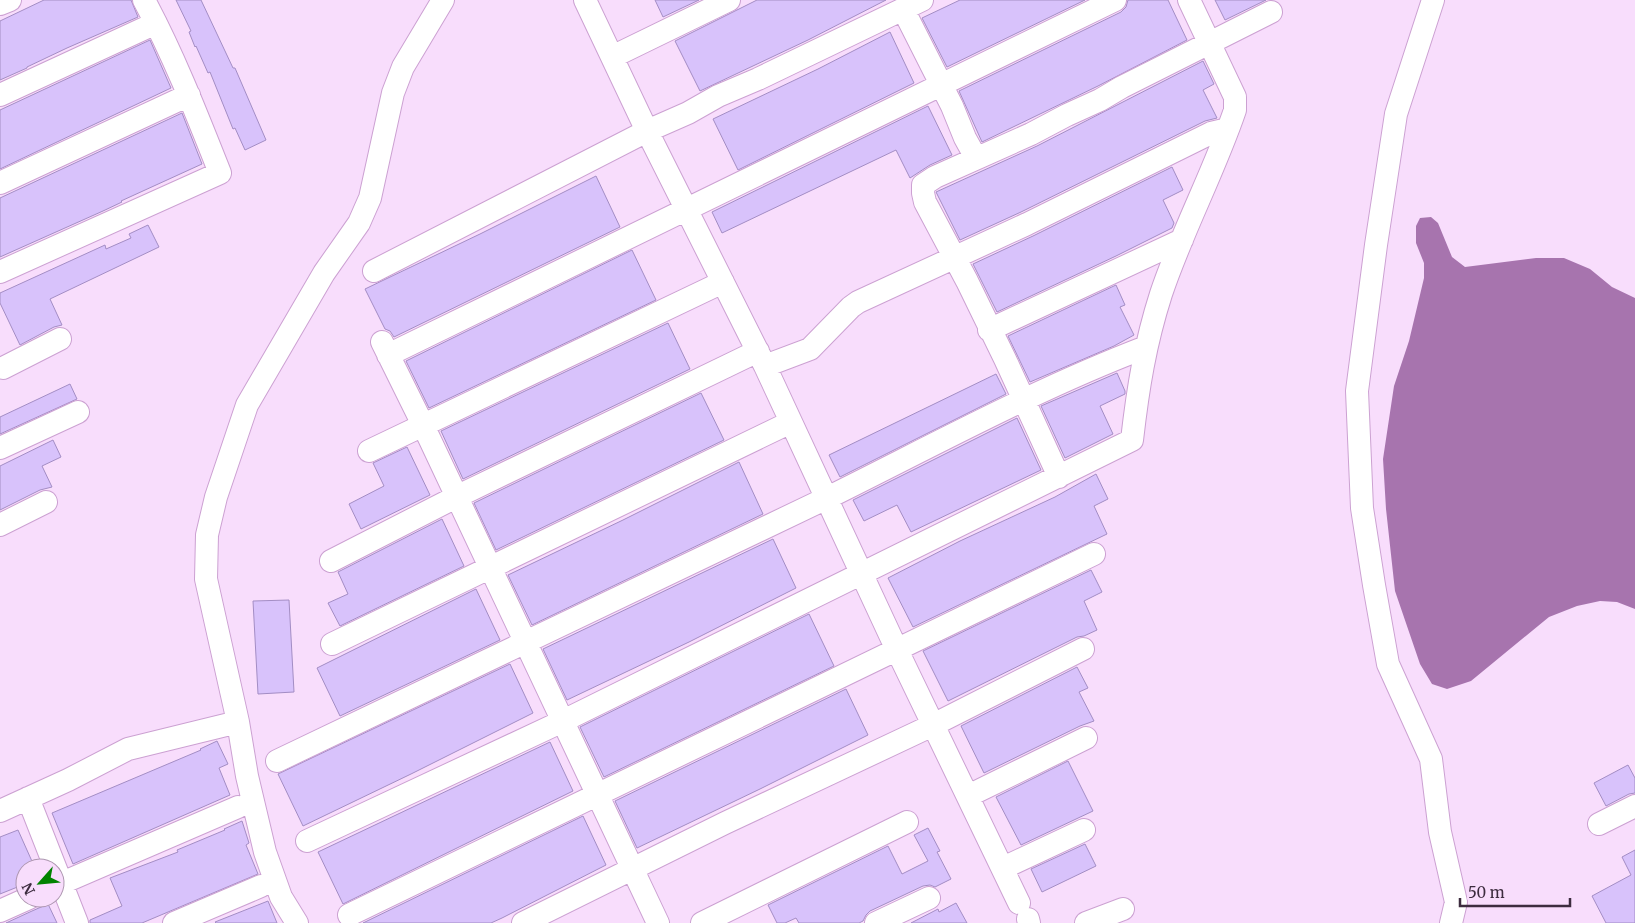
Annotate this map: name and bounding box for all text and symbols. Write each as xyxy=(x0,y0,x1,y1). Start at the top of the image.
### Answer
north arrow xyxy=(15,858,65,908)
scale bar xyxy=(1460,876,1570,908)
text: N xyxy=(18,880,39,898)
text: 50 m xyxy=(1468,883,1505,902)

